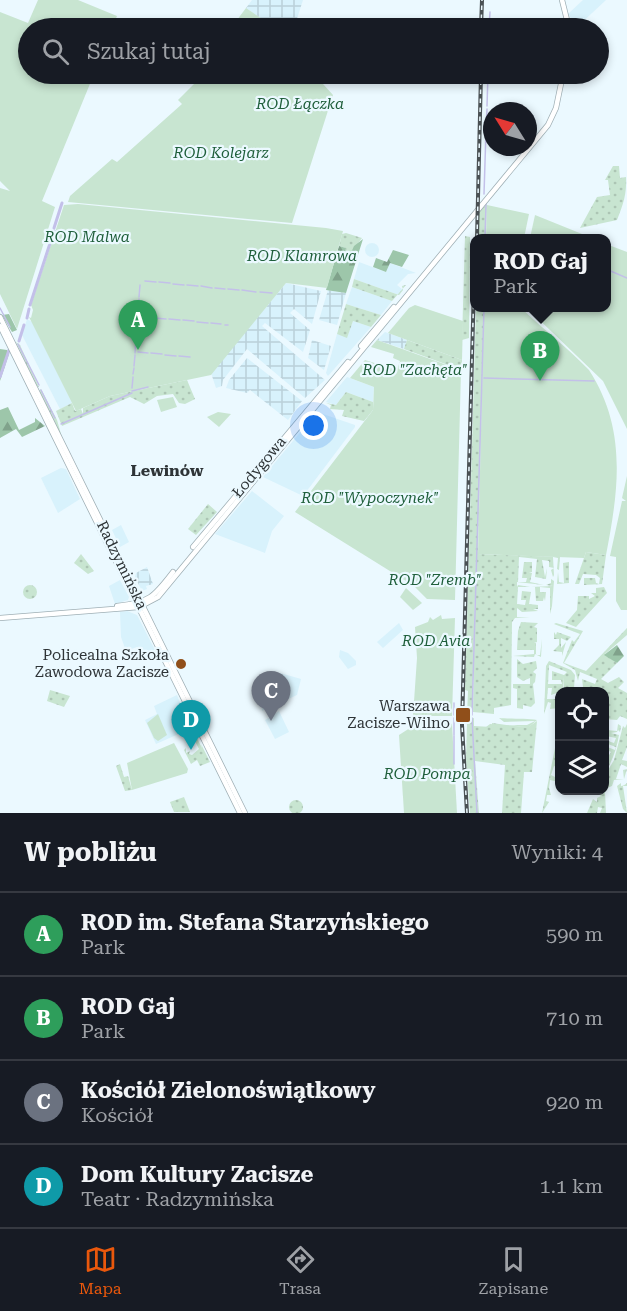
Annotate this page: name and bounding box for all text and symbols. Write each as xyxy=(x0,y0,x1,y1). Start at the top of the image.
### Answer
search box xyxy=(18,18,609,84)
icon: search xyxy=(39,35,72,68)
text: Szukaj tutaj xyxy=(87,39,211,64)
park label: ROD Łączka xyxy=(255,95,344,113)
north arrow xyxy=(483,102,537,156)
park label: ROD Kolejarz xyxy=(172,144,269,162)
park label: ROD Malwa xyxy=(43,228,130,246)
popup xyxy=(470,234,611,312)
park label: ROD Klamrowa xyxy=(246,247,357,265)
text: ROD Gaj xyxy=(493,249,588,274)
text: Park xyxy=(493,274,537,298)
pin: A xyxy=(118,300,158,350)
pin: B xyxy=(520,332,560,381)
park label: ROD "Zachęta" xyxy=(361,361,468,379)
your location xyxy=(299,411,328,440)
street label: Łodygowa xyxy=(228,433,290,501)
district label: Lewinów xyxy=(130,461,204,480)
park label: ROD "Wypoczynek" xyxy=(300,489,439,507)
street label: Radzymińska xyxy=(93,518,151,612)
park label: ROD "Zremb" xyxy=(387,571,482,589)
park label: ROD Avia xyxy=(401,632,470,650)
place label: Policealna Szkoła Zawodowa Zacisze xyxy=(35,646,169,681)
marker: Policealna Szkoła Zawodowa Zacisze xyxy=(174,657,188,671)
pin: C xyxy=(252,672,290,721)
map controls xyxy=(555,687,609,795)
button: locate xyxy=(555,687,609,741)
place label: Warszawa Zacisze-Wilno xyxy=(347,697,450,732)
pin: D xyxy=(172,700,210,750)
marker: Warszawa Zacisze-Wilno xyxy=(454,706,472,724)
button: layers xyxy=(555,741,609,795)
park label: ROD Pompa xyxy=(382,765,471,783)
text: W pobliżu xyxy=(24,837,157,867)
text: Wyniki: 4 xyxy=(512,840,603,864)
text: ROD im. Stefana Starzyńskiego xyxy=(81,910,429,935)
text: A xyxy=(36,922,51,946)
text: 590 m xyxy=(546,922,603,946)
text: Park xyxy=(81,935,125,959)
text: ROD Gaj xyxy=(81,994,175,1019)
text: B xyxy=(36,1006,51,1030)
text: 710 m xyxy=(546,1006,603,1030)
text: Park xyxy=(81,1019,125,1043)
text: Kościół Zielonoświątkowy xyxy=(81,1078,375,1103)
text: C xyxy=(37,1090,51,1114)
text: 920 m xyxy=(546,1090,603,1114)
text: Kościół xyxy=(81,1103,153,1127)
text: Dom Kultury Zacisze xyxy=(81,1162,313,1187)
text: D xyxy=(35,1174,52,1198)
text: 1.1 km xyxy=(539,1174,603,1198)
text: Teatr · Radzymińska xyxy=(81,1187,274,1211)
tab: Mapa xyxy=(79,1243,122,1298)
tab: Trasa xyxy=(279,1243,321,1298)
tab: Zapisane xyxy=(478,1243,548,1298)

